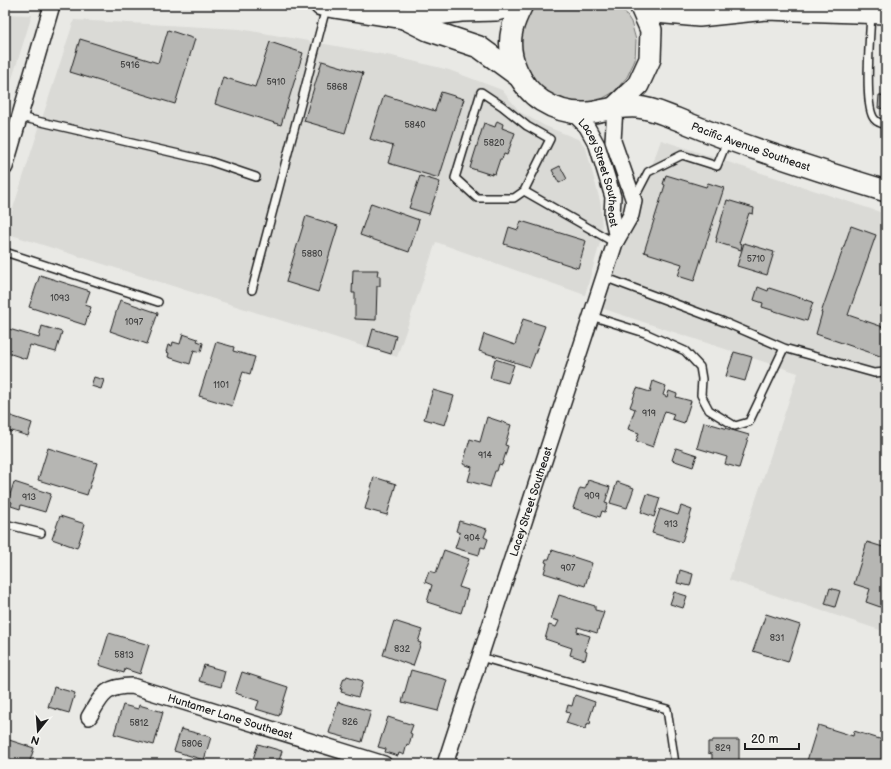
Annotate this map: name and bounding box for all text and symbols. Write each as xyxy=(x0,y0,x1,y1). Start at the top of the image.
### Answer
house number: 5916 xyxy=(120,60,140,71)
house number: 5910 xyxy=(266,77,286,88)
house number: 5868 xyxy=(326,82,348,93)
street label: Lacey Street Southeast xyxy=(576,116,621,229)
street label: Pacific Avenue Southeast xyxy=(690,119,812,174)
house number: 5840 xyxy=(404,120,426,131)
house number: 5820 xyxy=(483,138,505,149)
house number: 5880 xyxy=(302,249,322,260)
house number: 5710 xyxy=(747,254,765,265)
house number: 1093 xyxy=(50,293,70,304)
house number: 1097 xyxy=(125,317,144,328)
house number: 1101 xyxy=(213,380,229,391)
house number: 919 xyxy=(642,408,656,419)
street label: Lacey Street Southeast xyxy=(507,445,555,558)
house number: 914 xyxy=(478,450,493,461)
house number: 909 xyxy=(584,491,600,502)
house number: 913 xyxy=(22,492,37,503)
house number: 913 xyxy=(664,519,679,530)
house number: 904 xyxy=(464,533,481,544)
house number: 907 xyxy=(561,563,576,574)
house number: 831 xyxy=(770,633,784,644)
house number: 832 xyxy=(394,644,411,655)
house number: 5813 xyxy=(114,650,134,661)
street label: Huntamer Lane Southeast xyxy=(166,691,295,742)
north arrow xyxy=(18,711,58,751)
house number: 826 xyxy=(342,717,359,728)
house number: 5812 xyxy=(129,718,149,729)
scale bar xyxy=(745,725,799,751)
text: 20 m xyxy=(751,732,778,747)
text: N xyxy=(29,733,41,748)
house number: 5806 xyxy=(181,739,203,750)
house number: 829 xyxy=(715,743,731,754)

